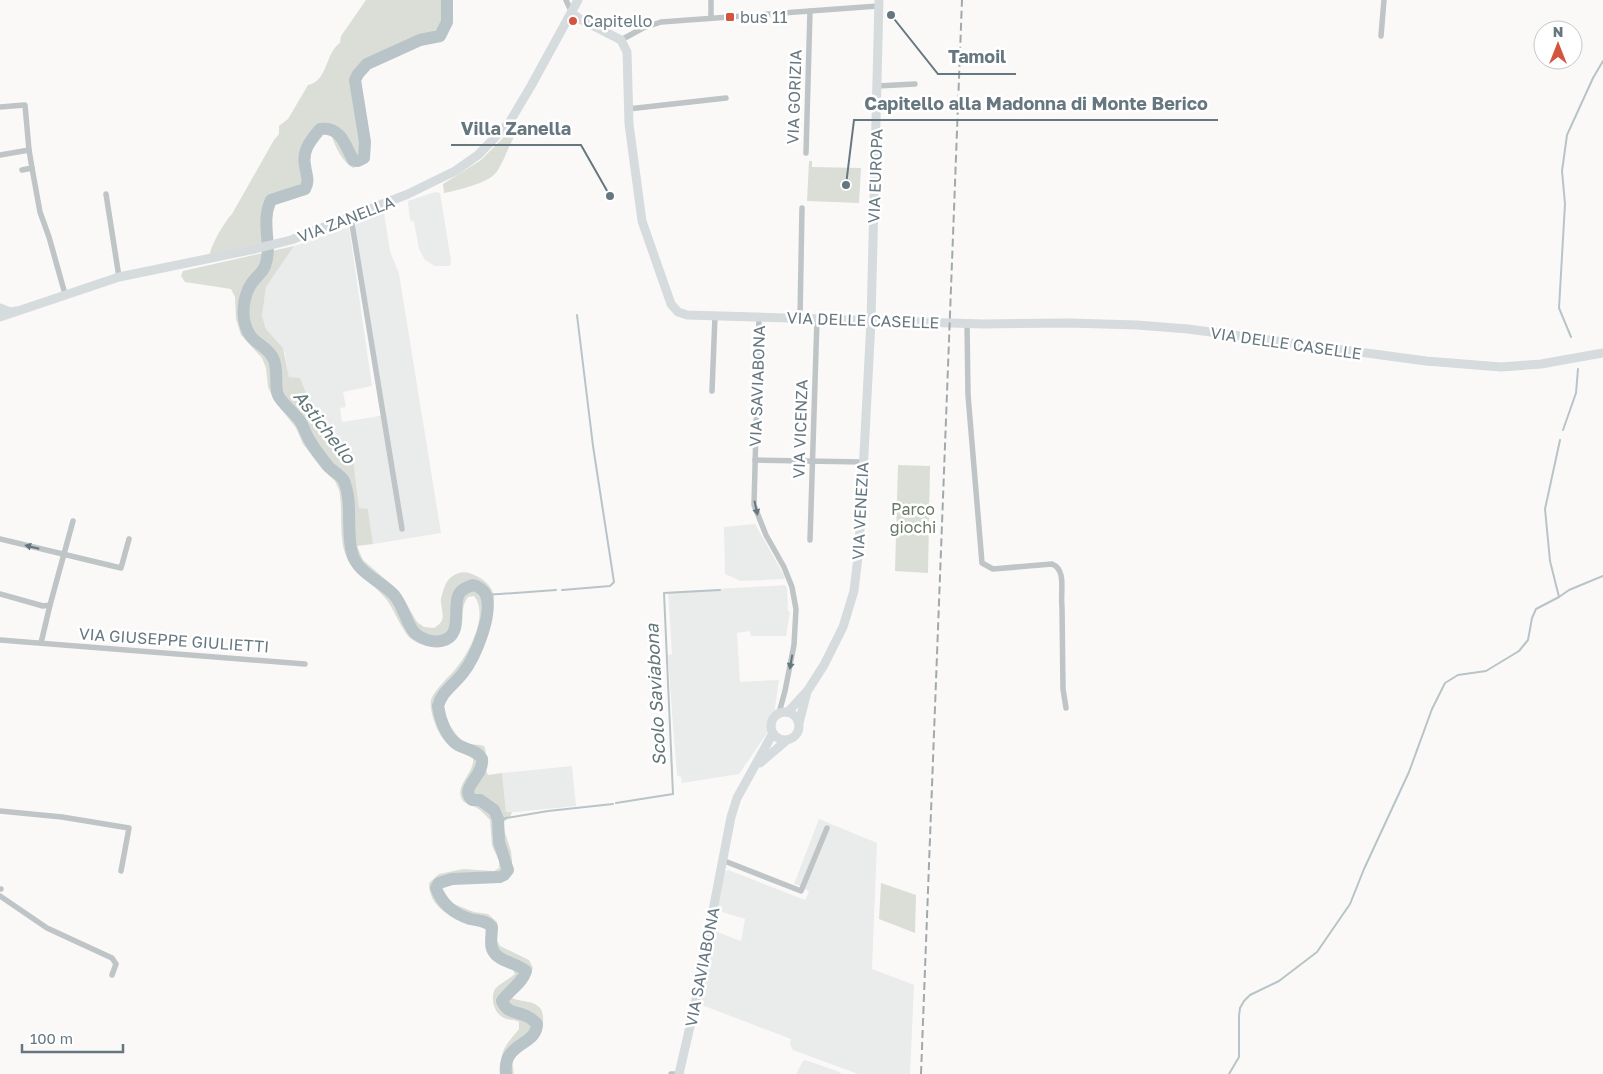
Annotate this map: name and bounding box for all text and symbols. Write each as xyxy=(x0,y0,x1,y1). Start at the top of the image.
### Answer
place label: bus 11 xyxy=(740,7,788,27)
place label: Capitello xyxy=(583,11,652,31)
marker: bus 11 xyxy=(724,11,736,23)
marker: Capitello xyxy=(567,15,579,27)
north arrow xyxy=(1533,20,1583,70)
text: N xyxy=(1553,23,1563,40)
callout: Tamoil xyxy=(938,41,1016,74)
text: Tamoil xyxy=(948,45,1006,67)
street label: VIA GORIZIA xyxy=(782,49,806,145)
callout: Capitello alla Madonna di Monte Berico xyxy=(854,87,1218,120)
text: Capitello alla Madonna di Monte Berico xyxy=(864,92,1208,114)
callout: Villa Zanella xyxy=(451,112,581,145)
text: Villa Zanella xyxy=(461,117,571,139)
street label: VIA EUROPA xyxy=(863,128,887,224)
street label: VIA ZANELLA xyxy=(295,191,398,247)
street label: VIA DELLE CASELLE xyxy=(786,307,940,333)
street label: VIA DELLE CASELLE xyxy=(1209,322,1363,364)
street label: VIA SAVIABONA xyxy=(745,325,769,447)
street label: VIA VICENZA xyxy=(788,379,812,479)
water label: Astichello xyxy=(289,385,361,468)
street label: VIA VENEZIA xyxy=(847,461,873,561)
park label: Parco giochi xyxy=(890,499,936,537)
one-way arrow xyxy=(752,501,760,516)
one-way arrow xyxy=(25,543,40,551)
water label: Scolo Saviabona xyxy=(640,622,670,767)
street label: VIA GIUSEPPE GIULIETTI xyxy=(78,623,270,657)
one-way arrow xyxy=(786,654,794,670)
street label: VIA SAVIABONA xyxy=(681,905,723,1029)
scale bar xyxy=(22,1022,124,1054)
text: 100 m xyxy=(30,1029,73,1047)

